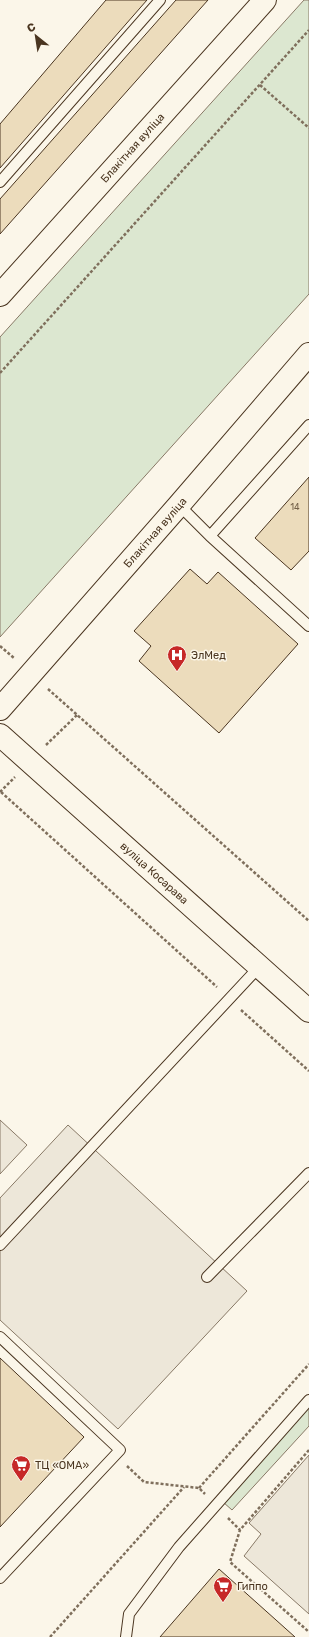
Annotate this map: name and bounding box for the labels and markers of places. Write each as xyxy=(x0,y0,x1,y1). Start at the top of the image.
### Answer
hospital icon: ЭлМед xyxy=(166,644,188,672)
place label: ЭлМед xyxy=(191,649,226,662)
supermarket icon: ТЦ «ОМА» xyxy=(10,1454,32,1482)
place label: ТЦ «ОМА» xyxy=(35,1459,89,1472)
supermarket icon: Гиппо xyxy=(212,1575,234,1603)
place label: Гиппо xyxy=(237,1580,268,1593)

